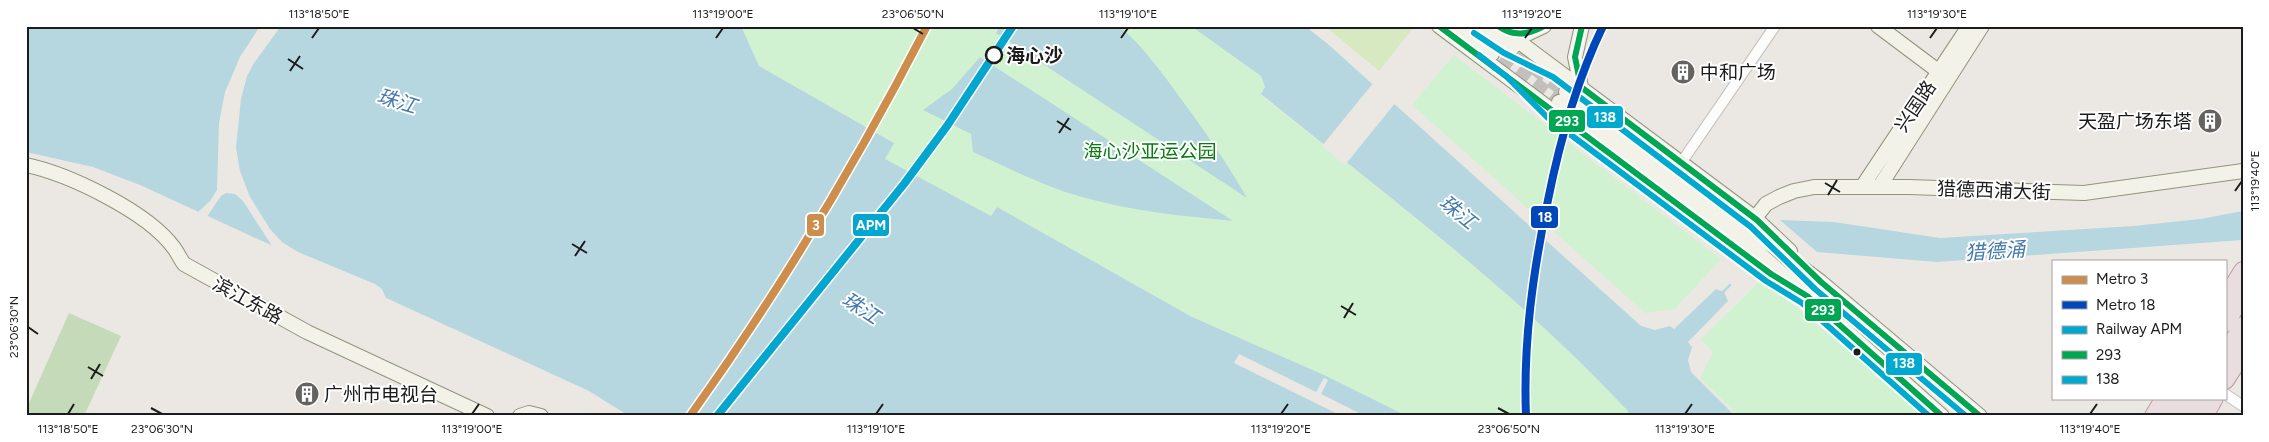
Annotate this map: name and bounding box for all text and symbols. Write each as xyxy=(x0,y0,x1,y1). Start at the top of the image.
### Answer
text: 113°18'50"E xyxy=(288,7,350,21)
text: 113°19'00"E xyxy=(692,7,754,21)
text: 23°06'50"N xyxy=(882,7,944,21)
text: 113°19'10"E xyxy=(1099,7,1157,21)
text: 113°19'20"E xyxy=(1502,7,1562,21)
text: 113°19'30"E xyxy=(1907,7,1967,21)
place label: 海心沙 xyxy=(1006,44,1063,67)
marker: 海心沙 xyxy=(985,46,1003,64)
building icon: 中和广场 xyxy=(1670,59,1696,85)
place label: 中和广场 xyxy=(1700,61,1776,84)
street label: 兴国路 xyxy=(1890,76,1941,136)
water label: 珠江 xyxy=(374,84,422,119)
line badge: 138 xyxy=(1586,105,1624,129)
building icon: 天盈广场东塔 xyxy=(2197,108,2223,134)
line badge: 293 xyxy=(1548,109,1586,133)
text: 138 xyxy=(1594,109,1616,126)
place label: 天盈广场东塔 xyxy=(2078,110,2192,133)
text: 293 xyxy=(1555,113,1579,130)
park label: 海心沙亚运公园 xyxy=(1083,140,1217,163)
text: 113°19'40"E xyxy=(2248,150,2262,212)
street label: 猎德西浦大街 xyxy=(1937,177,2051,204)
water label: 珠江 xyxy=(1435,190,1483,235)
line badge: 18 xyxy=(1530,205,1559,229)
text: 18 xyxy=(1538,209,1552,226)
line badge: 3 xyxy=(806,213,825,237)
line badge: APM xyxy=(852,213,890,237)
text: 3 xyxy=(812,217,820,234)
text: APM xyxy=(856,217,886,234)
water label: 猎德涌 xyxy=(1964,237,2028,265)
legend xyxy=(2052,260,2226,400)
text: Metro 3 xyxy=(2096,270,2148,288)
street label: 滨江东路 xyxy=(209,272,287,329)
water label: 珠江 xyxy=(838,287,886,330)
text: 23°06'30"N xyxy=(7,296,21,358)
text: Metro 18 xyxy=(2096,296,2155,314)
line badge: 293 xyxy=(1804,298,1842,322)
text: 293 xyxy=(1811,302,1835,319)
text: Railway APM xyxy=(2096,320,2182,338)
text: 293 xyxy=(2096,346,2121,364)
unlabelled marker xyxy=(1852,347,1862,357)
line badge: 138 xyxy=(1885,352,1923,376)
text: 138 xyxy=(1893,355,1915,372)
text: 138 xyxy=(2096,370,2120,388)
building icon: 广州市电视台 xyxy=(294,381,320,407)
place label: 广州市电视台 xyxy=(324,383,438,406)
text: 113°18'50"E xyxy=(37,422,99,436)
text: 23°06'30"N xyxy=(131,422,193,436)
text: 113°19'00"E xyxy=(441,422,503,436)
text: 113°19'10"E xyxy=(847,422,905,436)
text: 113°19'20"E xyxy=(1251,422,1311,436)
text: 23°06'50"N xyxy=(1478,422,1540,436)
text: 113°19'30"E xyxy=(1655,422,1715,436)
text: 113°19'40"E xyxy=(2059,422,2121,436)

